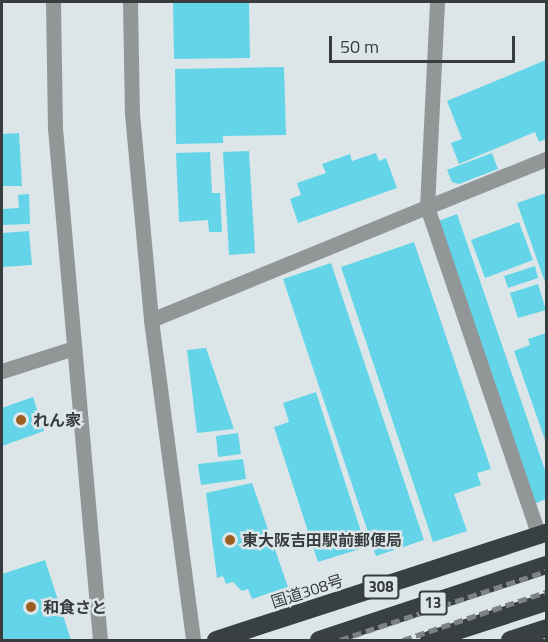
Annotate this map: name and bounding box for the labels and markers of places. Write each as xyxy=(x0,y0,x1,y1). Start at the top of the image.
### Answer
place label: れん家 xyxy=(33,410,81,430)
marker: れん家 xyxy=(14,413,28,427)
place label: 東大阪吉田駅前郵便局 xyxy=(242,530,402,550)
marker: 東大阪吉田駅前郵便局 xyxy=(223,533,237,547)
place label: 和食さと xyxy=(43,597,107,617)
marker: 和食さと xyxy=(24,600,38,614)

